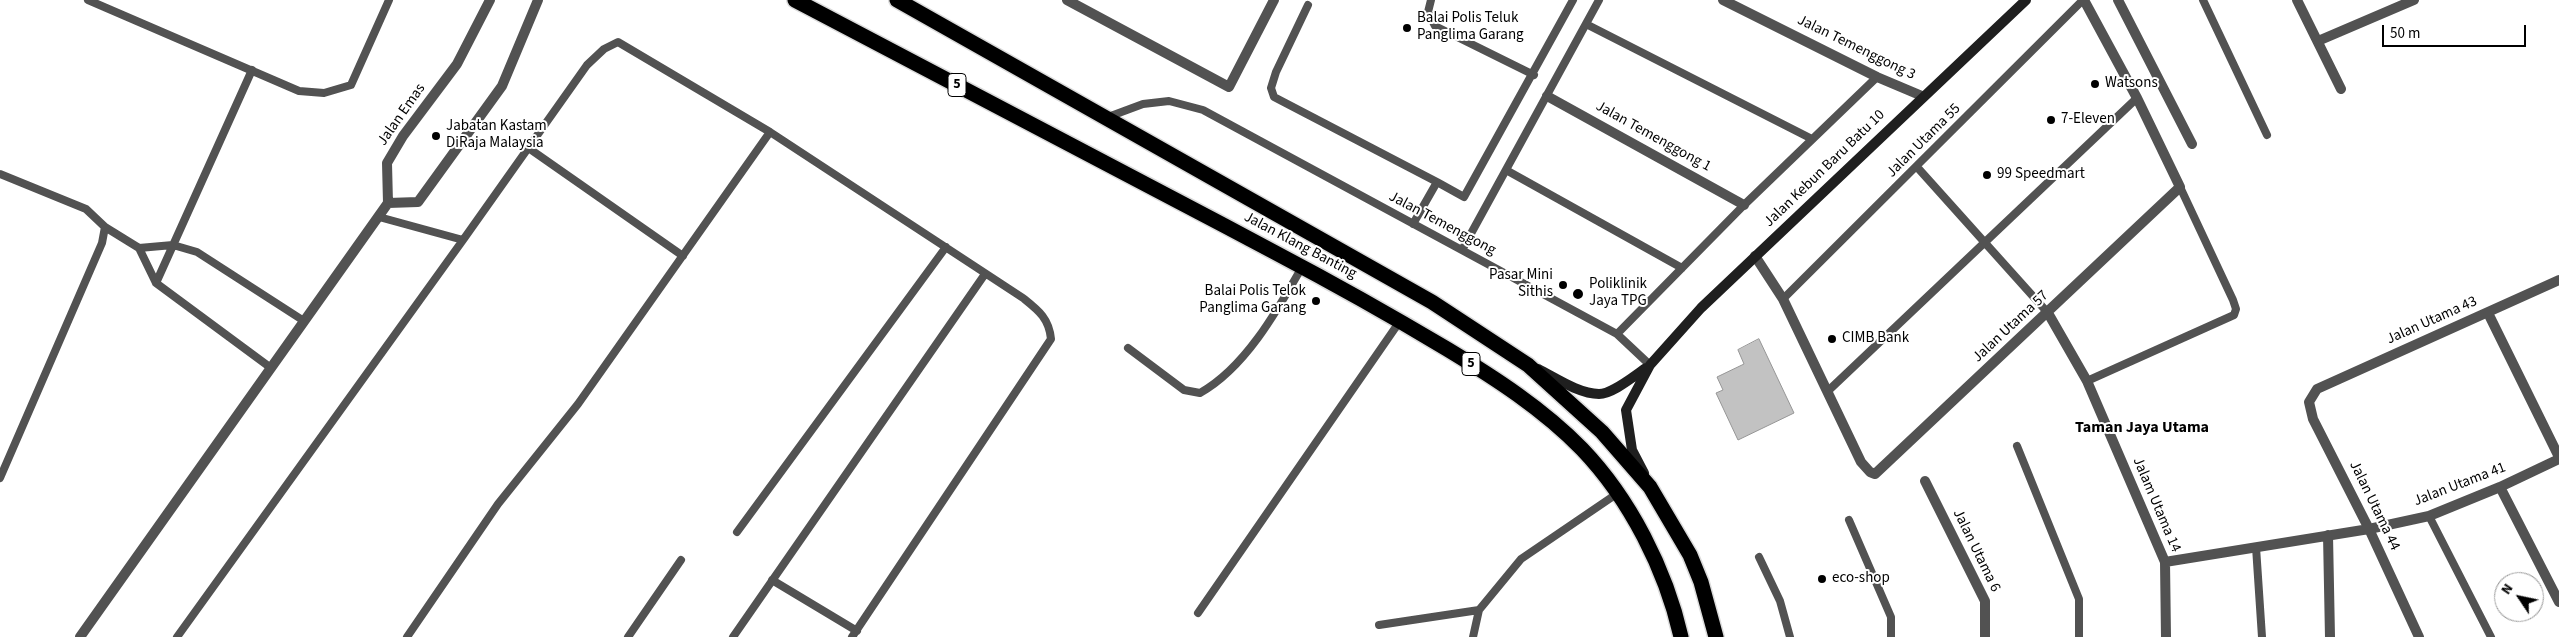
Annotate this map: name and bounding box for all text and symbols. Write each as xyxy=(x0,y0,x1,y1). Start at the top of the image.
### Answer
place label: Balai Polis Teluk Panglima Garang xyxy=(1417,10,1524,45)
street label: Jalan Temenggong 3 xyxy=(1794,12,1918,84)
scale bar xyxy=(2384,15,2528,47)
marker: Balai Polis Teluk Panglima Garang xyxy=(1401,22,1413,34)
text: 50 m xyxy=(2390,23,2420,44)
road number: 5 xyxy=(948,74,966,96)
place label: Watsons xyxy=(2105,75,2158,93)
marker: Watsons xyxy=(2089,78,2101,90)
street label: Jalan Emas xyxy=(374,81,430,149)
street label: Jalan Temenggong 1 xyxy=(1592,98,1714,176)
street label: Jalan Utama 55 xyxy=(1883,100,1965,182)
street label: Jalan Kebun Baru Batu 10 xyxy=(1761,107,1889,231)
place label: 7-Eleven xyxy=(2061,111,2115,129)
marker: 7-Eleven xyxy=(2045,114,2057,126)
place label: Jabatan Kastam DiRaja Malaysia xyxy=(446,118,547,153)
marker: Jabatan Kastam DiRaja Malaysia xyxy=(430,130,442,142)
place label: 99 Speedmart xyxy=(1997,166,2085,184)
marker: 99 Speedmart xyxy=(1981,169,1993,181)
street label: Jalan Temenggong xyxy=(1385,188,1499,260)
street label: Jalan Klang Banting xyxy=(1240,209,1360,283)
place label: Pasar Mini Sithis xyxy=(1489,267,1553,302)
place label: Poliklinik Jaya TPG xyxy=(1589,276,1647,311)
marker: Pasar Mini Sithis xyxy=(1557,279,1569,291)
place label: Balai Polis Telok Panglima Garang xyxy=(1199,283,1306,318)
marker: Poliklinik Jaya TPG xyxy=(1571,287,1585,301)
street label: Jalan Utama 57 xyxy=(1969,287,2053,367)
street label: Jalan Utama 43 xyxy=(2384,293,2480,349)
marker: Balai Polis Telok Panglima Garang xyxy=(1310,295,1322,307)
place label: CIMB Bank xyxy=(1842,330,1909,348)
marker: CIMB Bank xyxy=(1826,333,1838,345)
road number: 5 xyxy=(1462,352,1480,376)
district label: Taman Jaya Utama xyxy=(2075,418,2209,438)
street label: Jalam Utama 14 xyxy=(2128,455,2184,555)
street label: Jalan Utama 44 xyxy=(2345,458,2403,554)
street label: Jalan Utama 41 xyxy=(2411,459,2509,511)
street label: Jalan Utama 6 xyxy=(1948,507,2004,595)
place label: eco-shop xyxy=(1832,570,1890,588)
north arrow xyxy=(2494,572,2544,622)
marker: eco-shop xyxy=(1816,573,1828,585)
text: N xyxy=(2496,580,2518,599)

